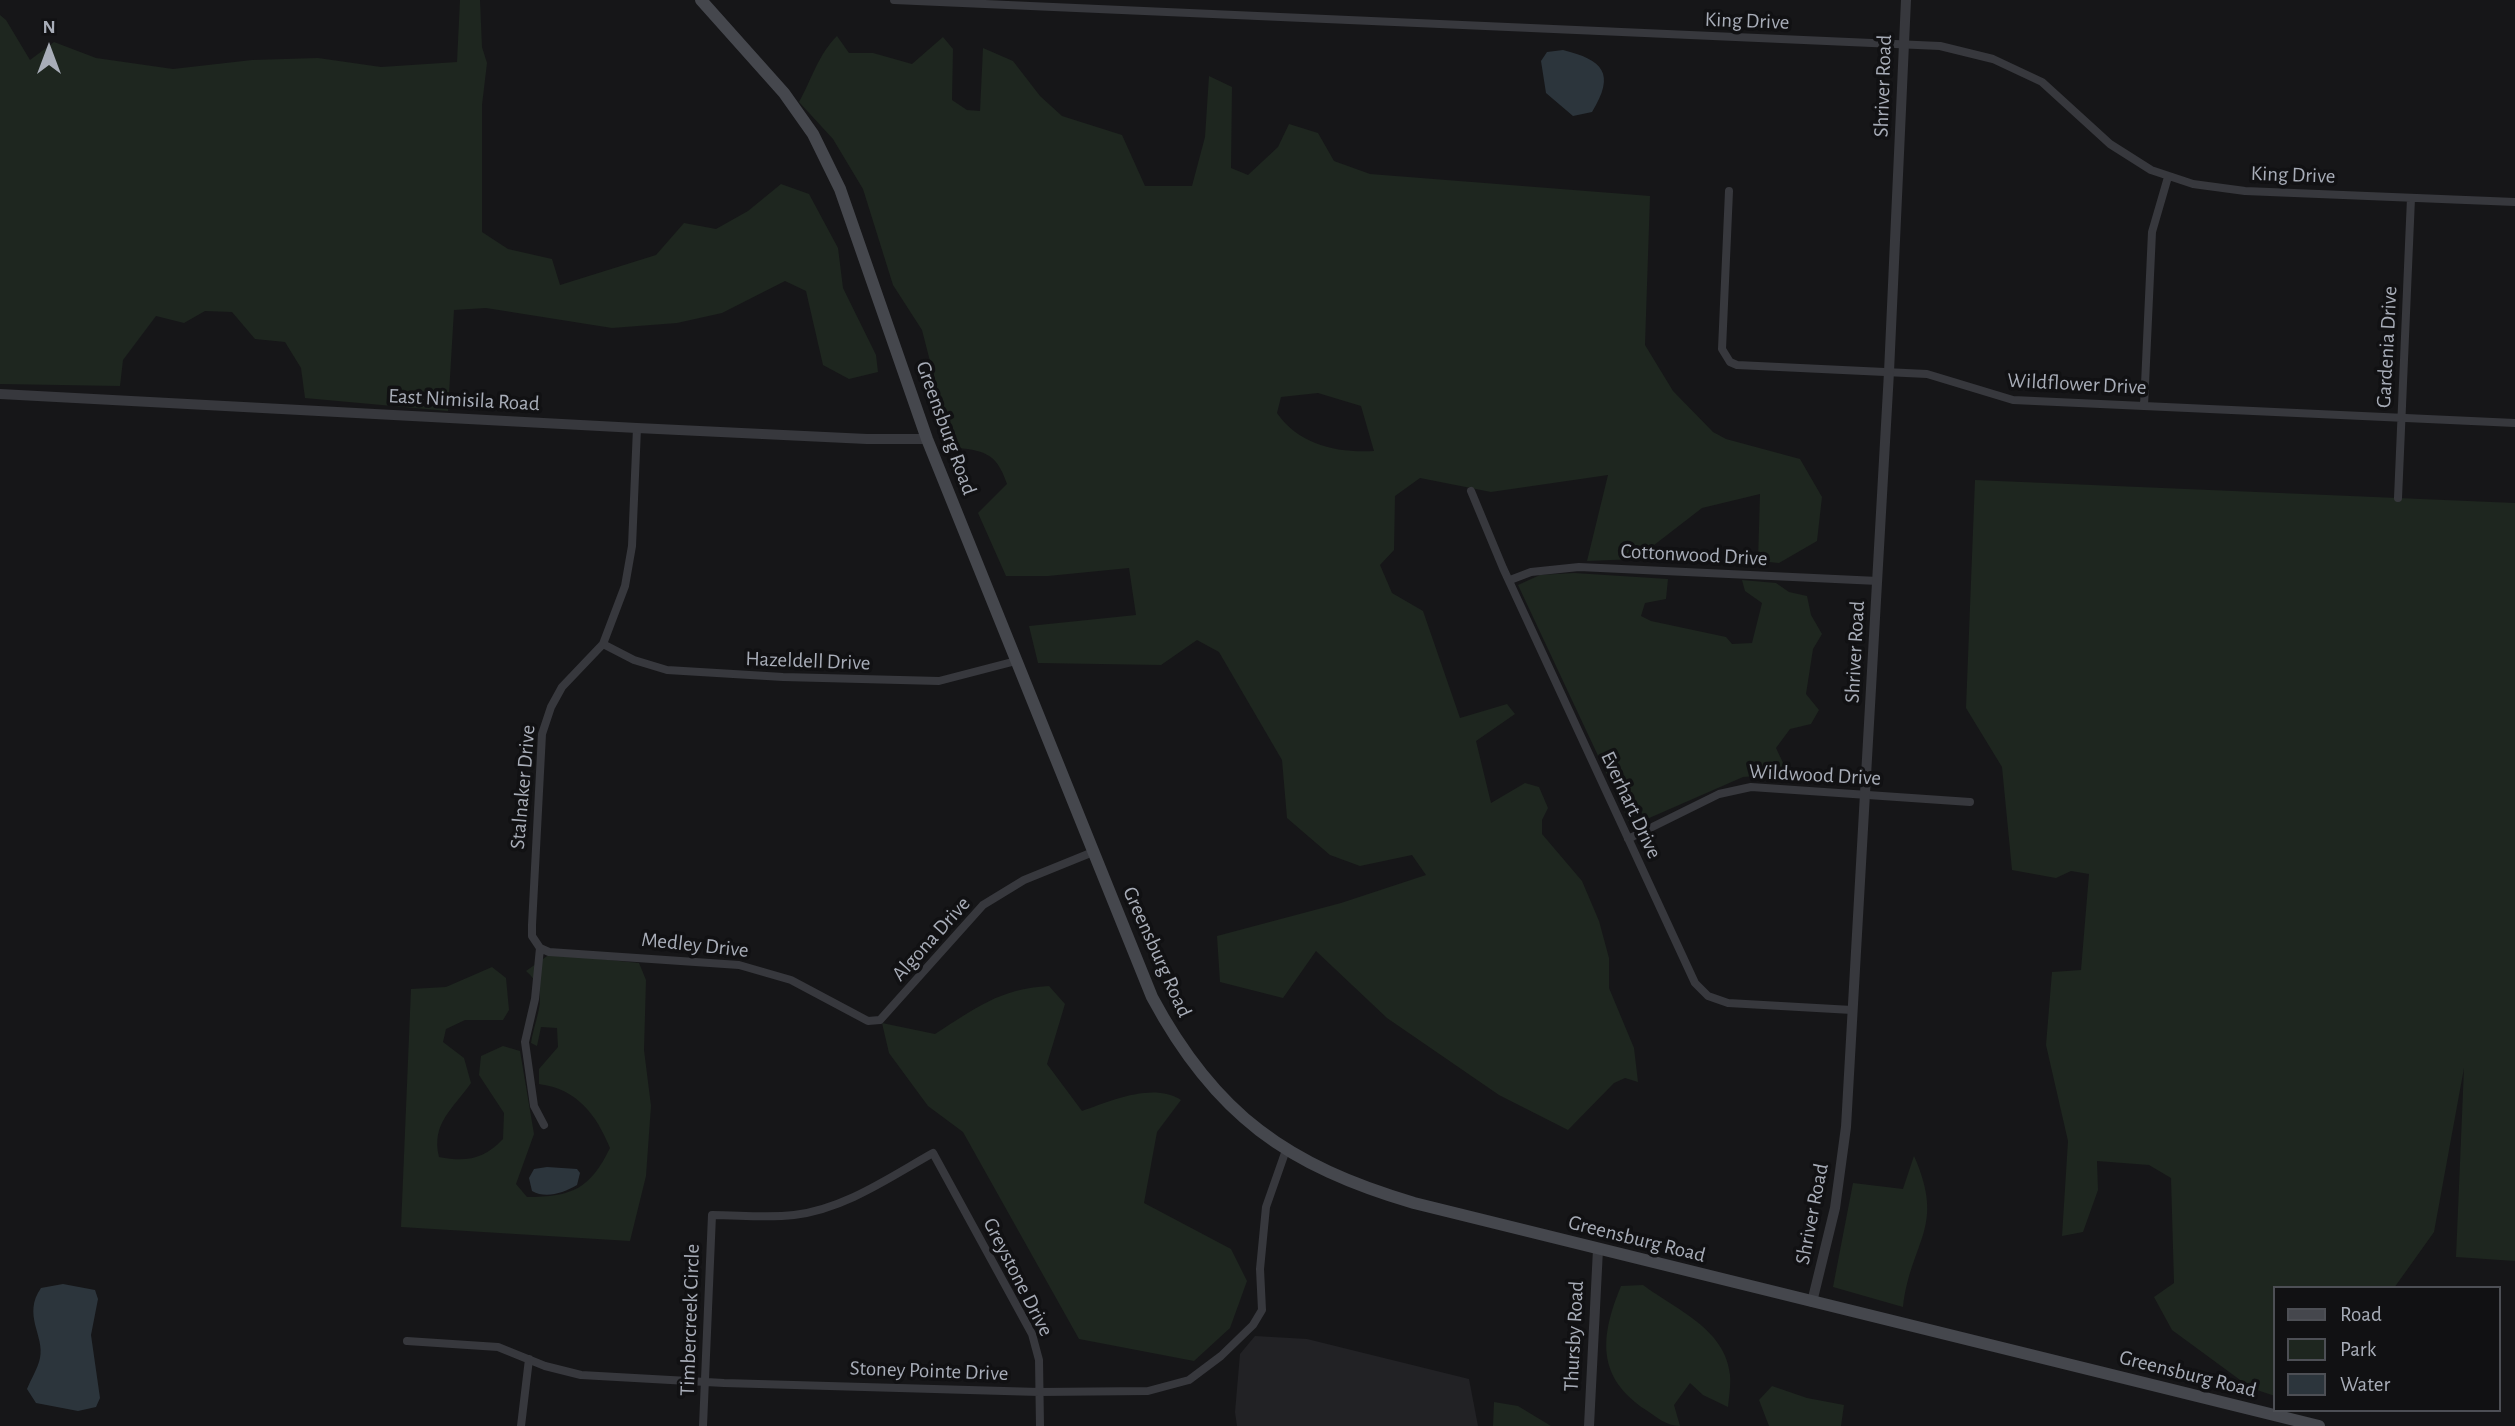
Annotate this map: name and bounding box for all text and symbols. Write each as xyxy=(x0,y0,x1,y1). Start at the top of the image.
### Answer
street label: King Drive xyxy=(1704,7,1790,35)
north arrow xyxy=(14,14,84,84)
text: N xyxy=(42,18,56,37)
street label: Shriver Road xyxy=(1869,34,1897,138)
street label: King Drive xyxy=(2250,161,2336,189)
street label: Gardenia Drive xyxy=(2371,285,2403,409)
street label: Greensburg Road xyxy=(910,358,982,498)
street label: Wildflower Drive xyxy=(2007,368,2147,400)
street label: East Nimisila Road xyxy=(388,383,540,417)
street label: Cottonwood Drive xyxy=(1620,539,1768,571)
street label: Shriver Road xyxy=(1840,600,1870,704)
street label: Hazeldell Drive xyxy=(745,646,871,676)
street label: Stalnaker Drive xyxy=(505,724,541,850)
street label: Everhart Drive xyxy=(1595,747,1667,863)
street label: Wildwood Drive xyxy=(1748,759,1882,791)
street label: Greensburg Road xyxy=(1117,883,1197,1021)
street label: Algona Drive xyxy=(886,891,976,987)
street label: Medley Drive xyxy=(640,927,750,963)
street label: Shriver Road xyxy=(1790,1161,1834,1267)
street label: Greensburg Road xyxy=(1566,1210,1708,1268)
street label: Greystone Drive xyxy=(977,1214,1059,1340)
street label: Timbercreek Circle xyxy=(675,1244,705,1396)
street label: Thursby Road xyxy=(1559,1280,1589,1392)
legend xyxy=(2274,1286,2501,1412)
text: Road xyxy=(2340,1304,2382,1325)
text: Park xyxy=(2340,1339,2376,1360)
street label: Greensburg Road xyxy=(2117,1345,2259,1403)
street label: Stoney Pointe Drive xyxy=(849,1356,1009,1386)
text: Water xyxy=(2340,1374,2390,1395)

